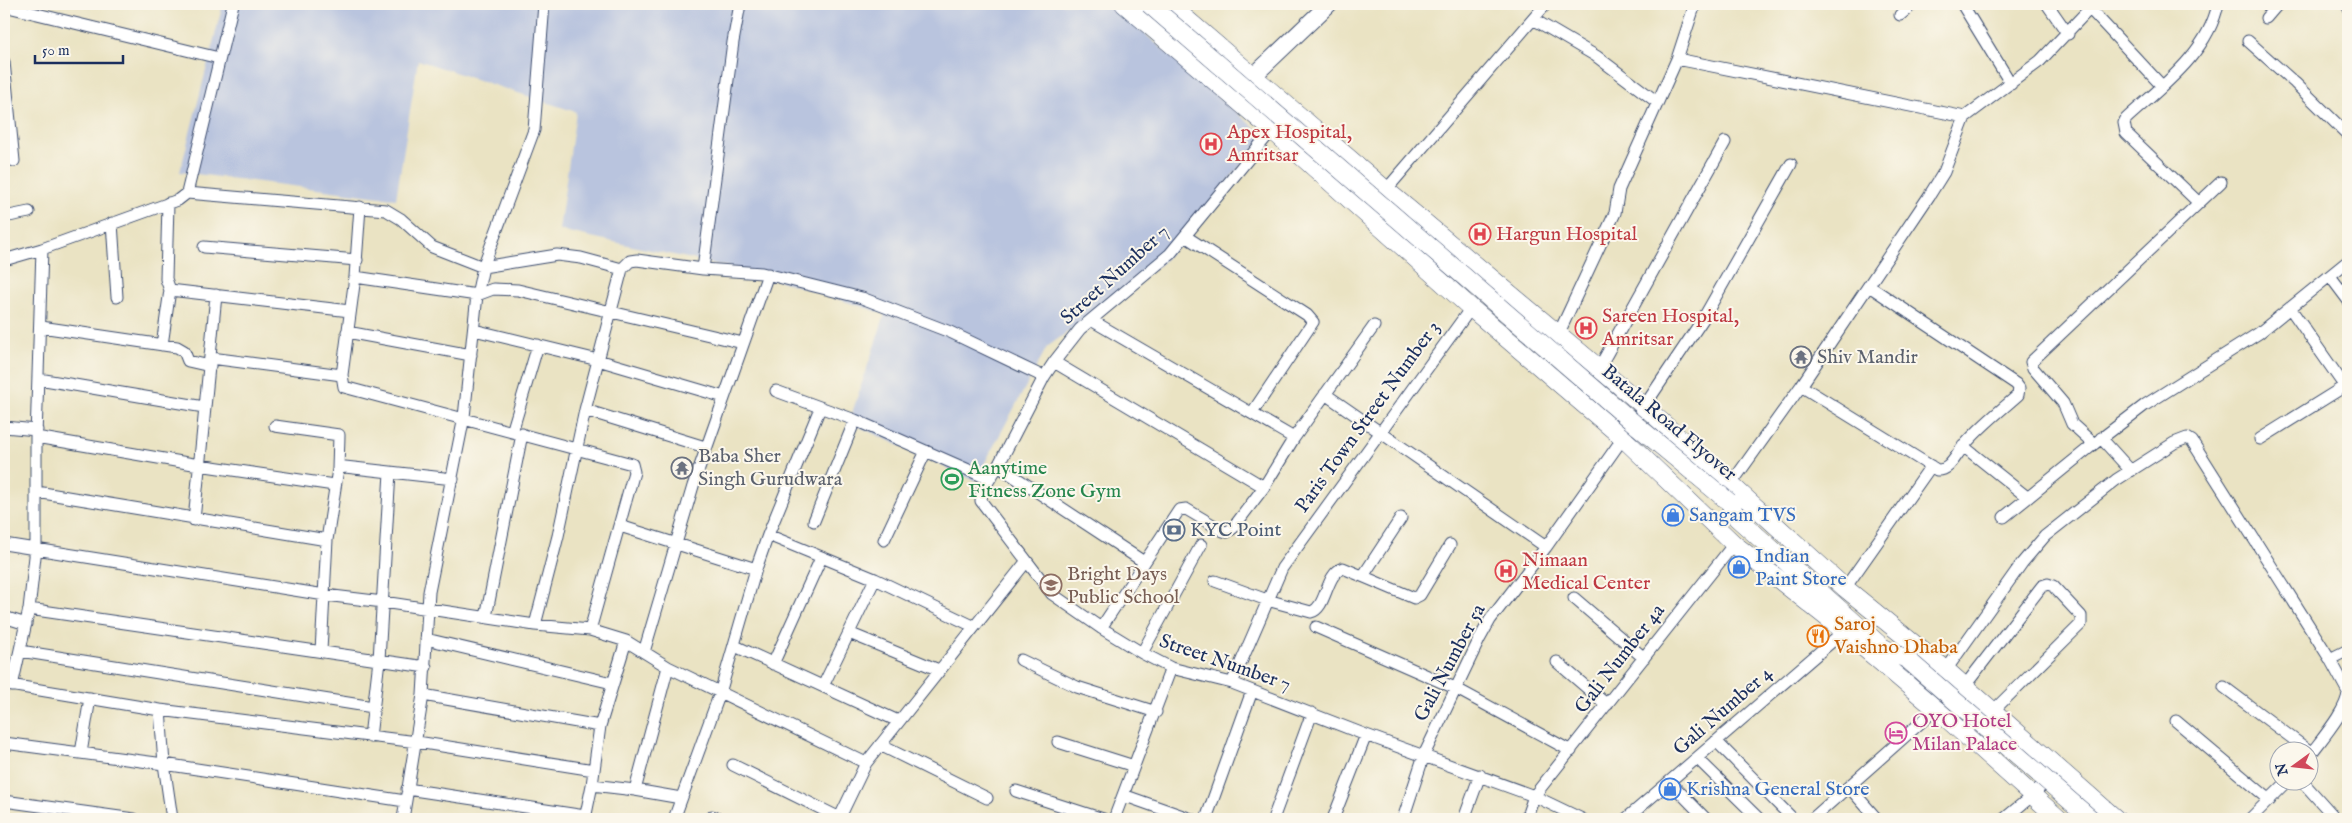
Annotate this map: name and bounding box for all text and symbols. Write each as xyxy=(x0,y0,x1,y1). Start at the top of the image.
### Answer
scale bar xyxy=(35,32,122,64)
text: 50 m xyxy=(42,41,70,60)
place label: Apex Hospital, Amritsar xyxy=(1226,120,1352,168)
hospital icon: Apex Hospital, Amritsar xyxy=(1199,132,1223,156)
street label: Street Number 7 xyxy=(1056,220,1174,330)
hospital icon: Hargun Hospital xyxy=(1468,222,1492,246)
place label: Hargun Hospital xyxy=(1496,222,1638,247)
place label: Sareen Hospital, Amritsar xyxy=(1601,304,1739,352)
street label: Paris Town Street Number 3 xyxy=(1290,316,1446,518)
hospital icon: Sareen Hospital, Amritsar xyxy=(1574,316,1598,340)
temple icon: Shiv Mandir xyxy=(1789,345,1813,369)
place label: Shiv Mandir xyxy=(1817,345,1918,370)
street label: Batala Road Flyover xyxy=(1596,359,1742,487)
place label: Baba Sher Singh Gurudwara xyxy=(698,444,843,492)
temple icon: Baba Sher Singh Gurudwara xyxy=(670,456,694,480)
place label: Aanytime Fitness Zone Gym xyxy=(967,456,1121,504)
sports icon: Aanytime Fitness Zone Gym xyxy=(940,467,964,491)
shop icon: Sangam TVS xyxy=(1661,503,1685,527)
place label: Sangam TVS xyxy=(1689,503,1796,528)
bank icon: KYC Point xyxy=(1162,518,1186,542)
place label: KYC Point xyxy=(1190,518,1281,543)
place label: Indian Paint Store xyxy=(1755,544,1847,592)
place label: Nimaan Medical Center xyxy=(1522,548,1651,596)
shop icon: Indian Paint Store xyxy=(1727,555,1751,579)
hospital icon: Nimaan Medical Center xyxy=(1494,559,1518,583)
place label: Bright Days Public School xyxy=(1067,562,1180,610)
school or university icon: Bright Days Public School xyxy=(1039,573,1063,597)
street label: Gali Number 4a xyxy=(1569,599,1671,719)
street label: Gali Number 5a xyxy=(1409,600,1492,726)
place label: Saroj Vaishno Dhaba xyxy=(1833,612,1958,660)
restaurant icon: Saroj Vaishno Dhaba xyxy=(1806,624,1830,648)
street label: Street Number 7 xyxy=(1156,629,1294,697)
street label: Gali Number 4 xyxy=(1668,661,1778,761)
place label: OYO Hotel Milan Palace xyxy=(1912,709,2017,757)
hotel icon: OYO Hotel Milan Palace xyxy=(1884,721,1908,745)
north arrow xyxy=(2270,740,2320,790)
text: N xyxy=(2272,761,2293,778)
shop icon: Krishna General Store xyxy=(1658,777,1682,801)
place label: Krishna General Store xyxy=(1686,777,1870,802)

